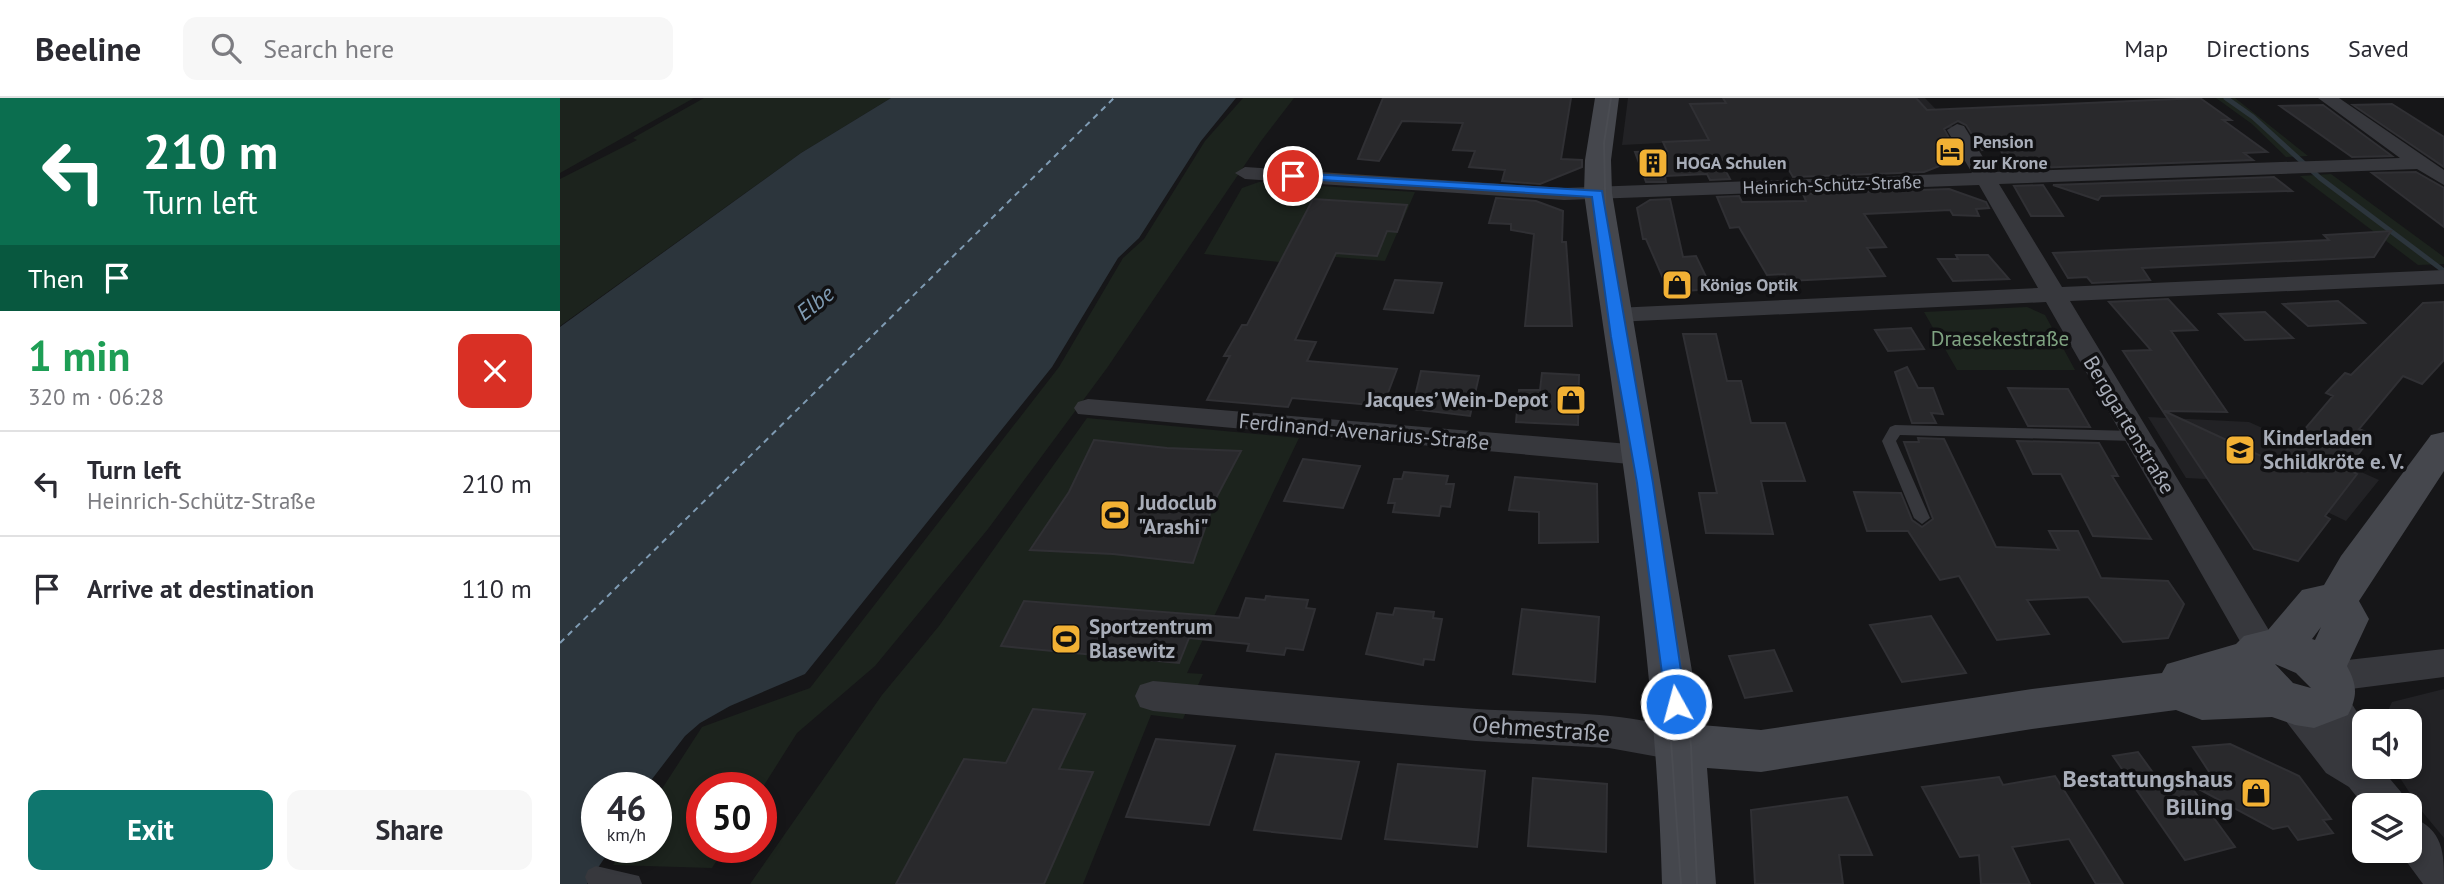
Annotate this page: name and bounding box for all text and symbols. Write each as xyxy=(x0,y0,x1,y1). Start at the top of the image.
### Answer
search box xyxy=(183,17,673,80)
text: Beeline xyxy=(35,27,141,70)
icon: search xyxy=(207,29,245,67)
text: Search here xyxy=(263,32,394,65)
text: Map xyxy=(2124,33,2168,64)
text: Directions xyxy=(2206,33,2310,64)
text: Saved xyxy=(2348,33,2409,64)
text: 210 m xyxy=(143,119,278,183)
icon: left xyxy=(28,126,119,217)
place label: Pension zur Krone xyxy=(1973,130,2048,174)
hotel icon: Pension zur Krone xyxy=(1933,135,1967,169)
pin xyxy=(1263,146,1323,206)
building icon: HOGA Schulen xyxy=(1636,146,1670,180)
place label: HOGA Schulen xyxy=(1676,151,1786,174)
icon: arrive xyxy=(1274,157,1312,195)
street label: Heinrich-Schütz-Straße xyxy=(1742,170,1922,199)
text: Turn left xyxy=(143,181,258,223)
icon: arrive xyxy=(98,259,136,297)
text: Then xyxy=(28,262,84,295)
shop icon: Königs Optik xyxy=(1660,268,1694,302)
place label: Königs Optik xyxy=(1700,273,1798,296)
water label: Elbe xyxy=(790,278,840,327)
park label: Draesekestraße xyxy=(1931,325,2069,352)
text: 1 min xyxy=(28,328,130,383)
button: close xyxy=(458,334,532,408)
street label: Berggartenstraße xyxy=(2078,351,2181,499)
text: 320 m · 06:28 xyxy=(28,382,164,411)
shop icon: Jacques’ Wein-Depot xyxy=(1554,383,1588,417)
place label: Jacques’ Wein-Depot xyxy=(1365,386,1549,413)
street label: Ferdinand-Avenarius-Straße xyxy=(1238,407,1490,456)
place label: Kinderladen Schildkröte e. V. xyxy=(2263,424,2405,475)
school or university icon: Kinderladen Schildkröte e. V. xyxy=(2223,433,2257,467)
text: Turn left xyxy=(87,453,181,486)
icon: left xyxy=(28,465,66,503)
text: 210 m xyxy=(461,467,532,500)
text: Heinrich-Schütz-Straße xyxy=(87,486,316,515)
place label: Judoclub "Arashi" xyxy=(1137,489,1217,540)
sports icon: Judoclub "Arashi" xyxy=(1098,498,1132,532)
icon: arrive xyxy=(28,570,66,608)
text: Arrive at destination xyxy=(87,572,314,605)
text: 110 m xyxy=(461,572,532,605)
place label: Sportzentrum Blasewitz xyxy=(1089,613,1213,664)
sports icon: Sportzentrum Blasewitz xyxy=(1049,622,1083,656)
position arrow xyxy=(1639,667,1713,741)
street label: Oehmestraße xyxy=(1471,708,1611,749)
map controls xyxy=(2352,709,2422,863)
button: sound xyxy=(2352,709,2422,779)
place label: Bestattungshaus Billing xyxy=(2063,763,2233,822)
speed limit sign: 50 xyxy=(686,772,777,863)
shop icon: Bestattungshaus Billing xyxy=(2239,776,2273,810)
text: 46 xyxy=(607,785,646,831)
button: Exit xyxy=(28,790,273,870)
button: Share xyxy=(287,790,532,870)
button: layers xyxy=(2352,793,2422,863)
text: km/h xyxy=(607,823,646,846)

